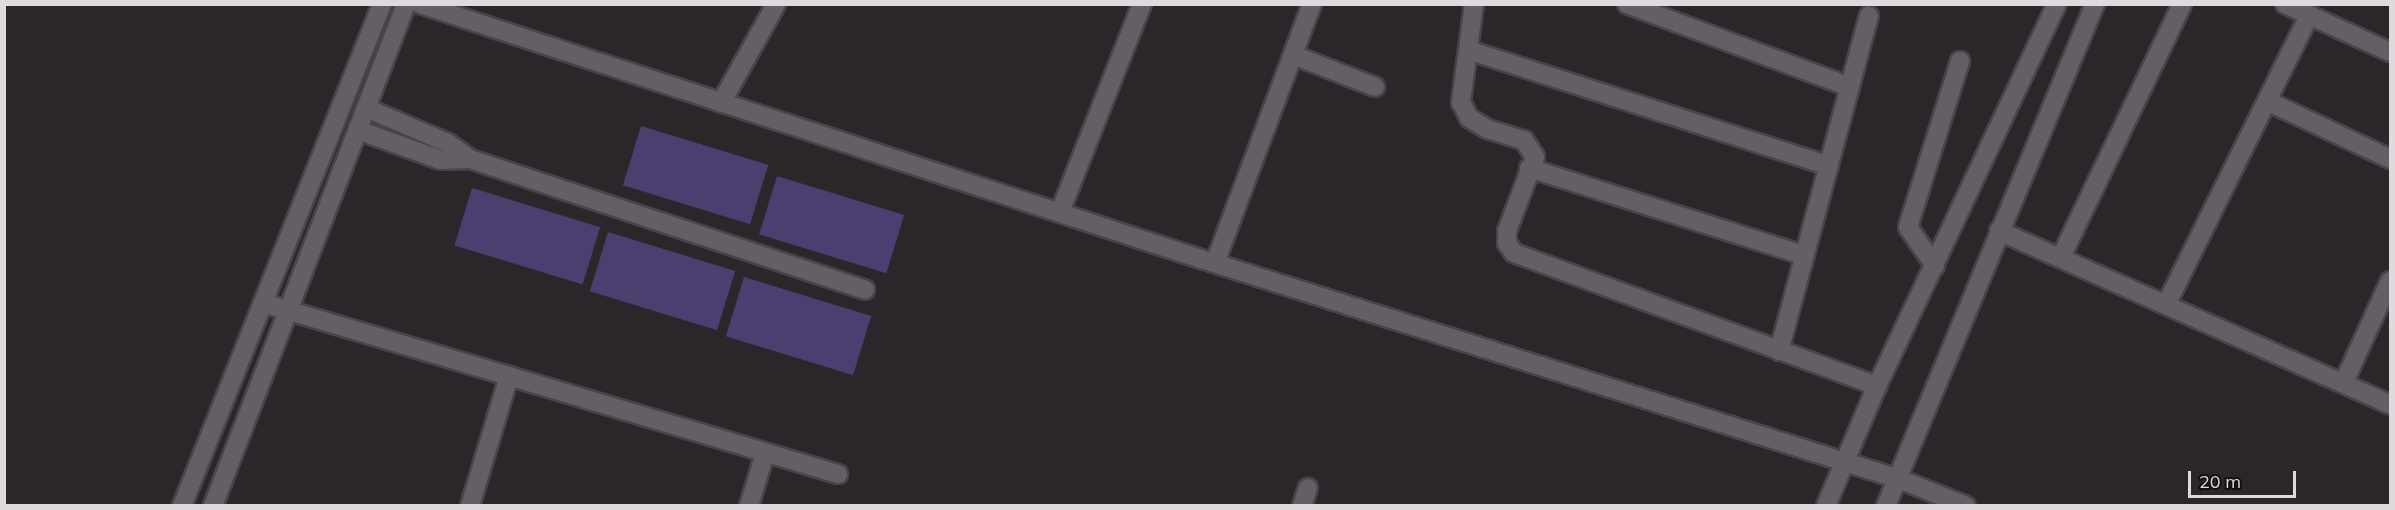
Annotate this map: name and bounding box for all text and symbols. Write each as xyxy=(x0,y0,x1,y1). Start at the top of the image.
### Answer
scale bar xyxy=(2191,459,2299,497)
text: 20 m xyxy=(2199,470,2241,493)

